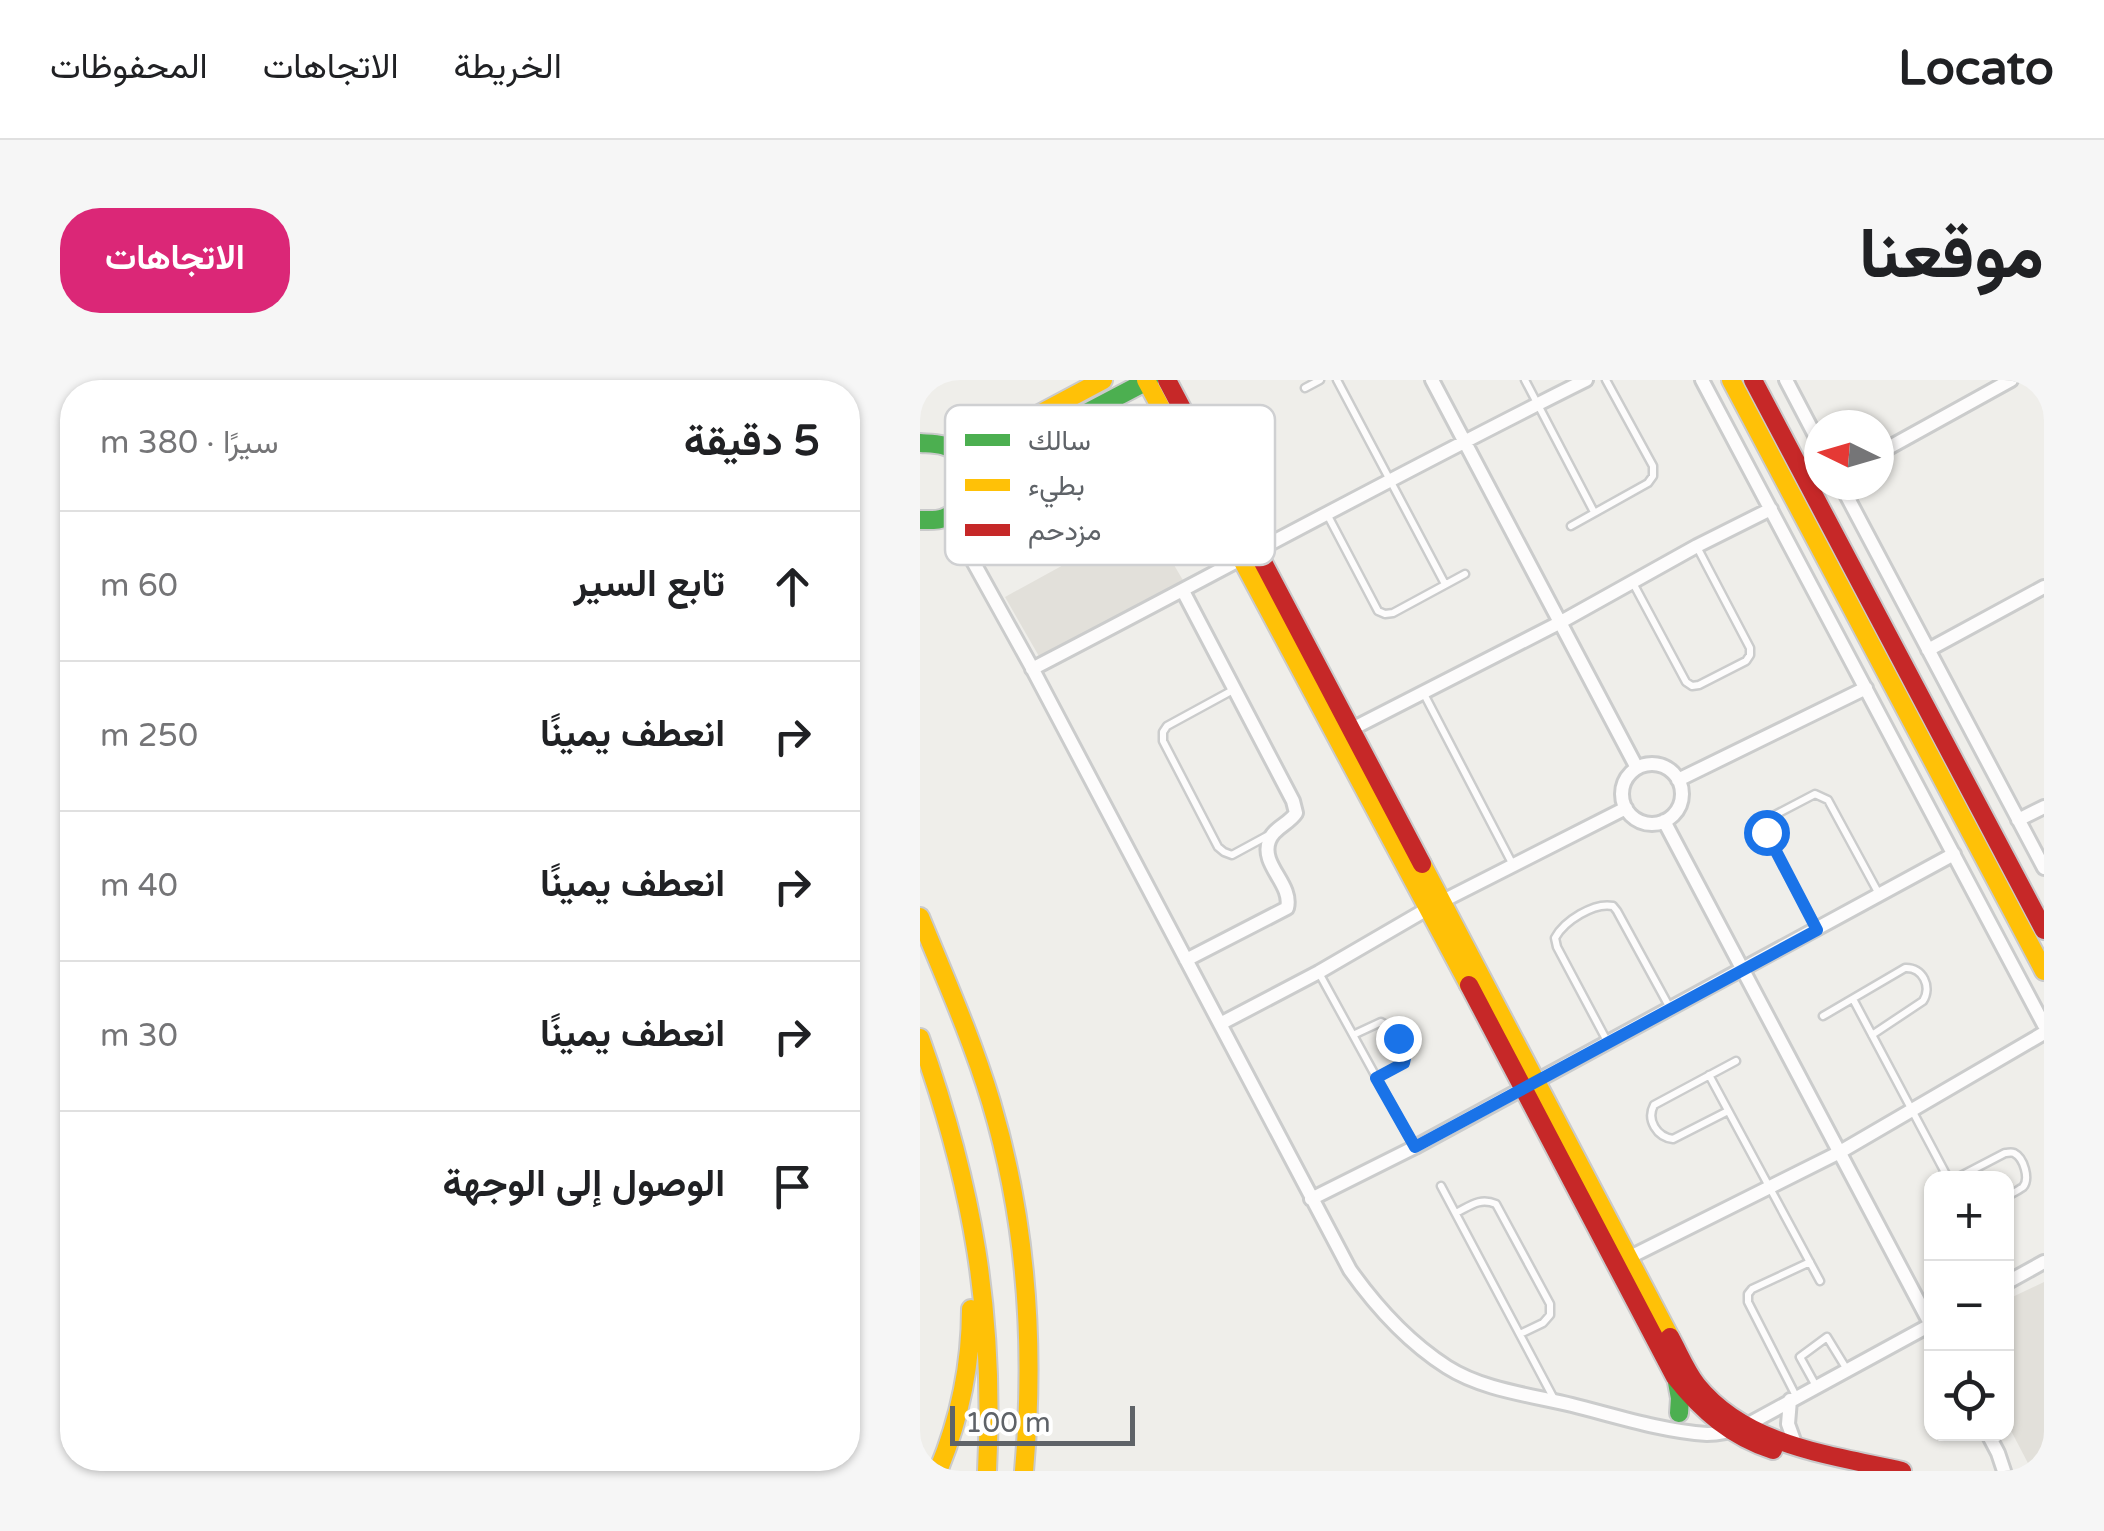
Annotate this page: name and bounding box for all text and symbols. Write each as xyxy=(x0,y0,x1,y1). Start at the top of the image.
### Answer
text: Locato xyxy=(1898,40,2054,98)
text: المحفوظات xyxy=(50,46,208,88)
text: الاتجاهات xyxy=(263,46,399,88)
text: الخريطة xyxy=(454,46,562,88)
button: الاتجاهات xyxy=(60,208,290,313)
text: موقعنا xyxy=(1859,213,2044,297)
legend xyxy=(945,405,1275,565)
north arrow xyxy=(1804,410,1894,500)
text: 5 دقيقة xyxy=(684,416,820,467)
text: سيرًا · 380 m xyxy=(100,424,279,462)
text: سالك xyxy=(1028,424,1091,458)
text: بطيء xyxy=(1028,469,1085,508)
text: مزدحم xyxy=(1028,514,1101,549)
icon: ahead xyxy=(765,559,820,614)
text: تابع السير xyxy=(573,561,725,607)
text: 60 m xyxy=(100,567,178,605)
icon: right xyxy=(765,709,820,764)
text: انعطف يمينًا xyxy=(540,711,725,757)
text: 250 m xyxy=(100,717,198,755)
route start xyxy=(1744,810,1790,856)
icon: right xyxy=(765,859,820,914)
text: انعطف يمينًا xyxy=(540,861,725,907)
text: 40 m xyxy=(100,867,178,905)
icon: right xyxy=(765,1009,820,1064)
text: انعطف يمينًا xyxy=(540,1011,725,1057)
route end xyxy=(1376,1016,1422,1062)
text: 30 m xyxy=(100,1017,178,1055)
icon: arrive xyxy=(765,1159,820,1214)
text: الوصول إلى الوجهة xyxy=(443,1161,725,1207)
map controls xyxy=(1924,1171,2014,1441)
button: + xyxy=(1924,1171,2014,1261)
button: − xyxy=(1924,1261,2014,1351)
button: locate xyxy=(1924,1351,2014,1441)
scale bar xyxy=(950,1401,1135,1446)
text: 100 m xyxy=(965,1406,1051,1440)

